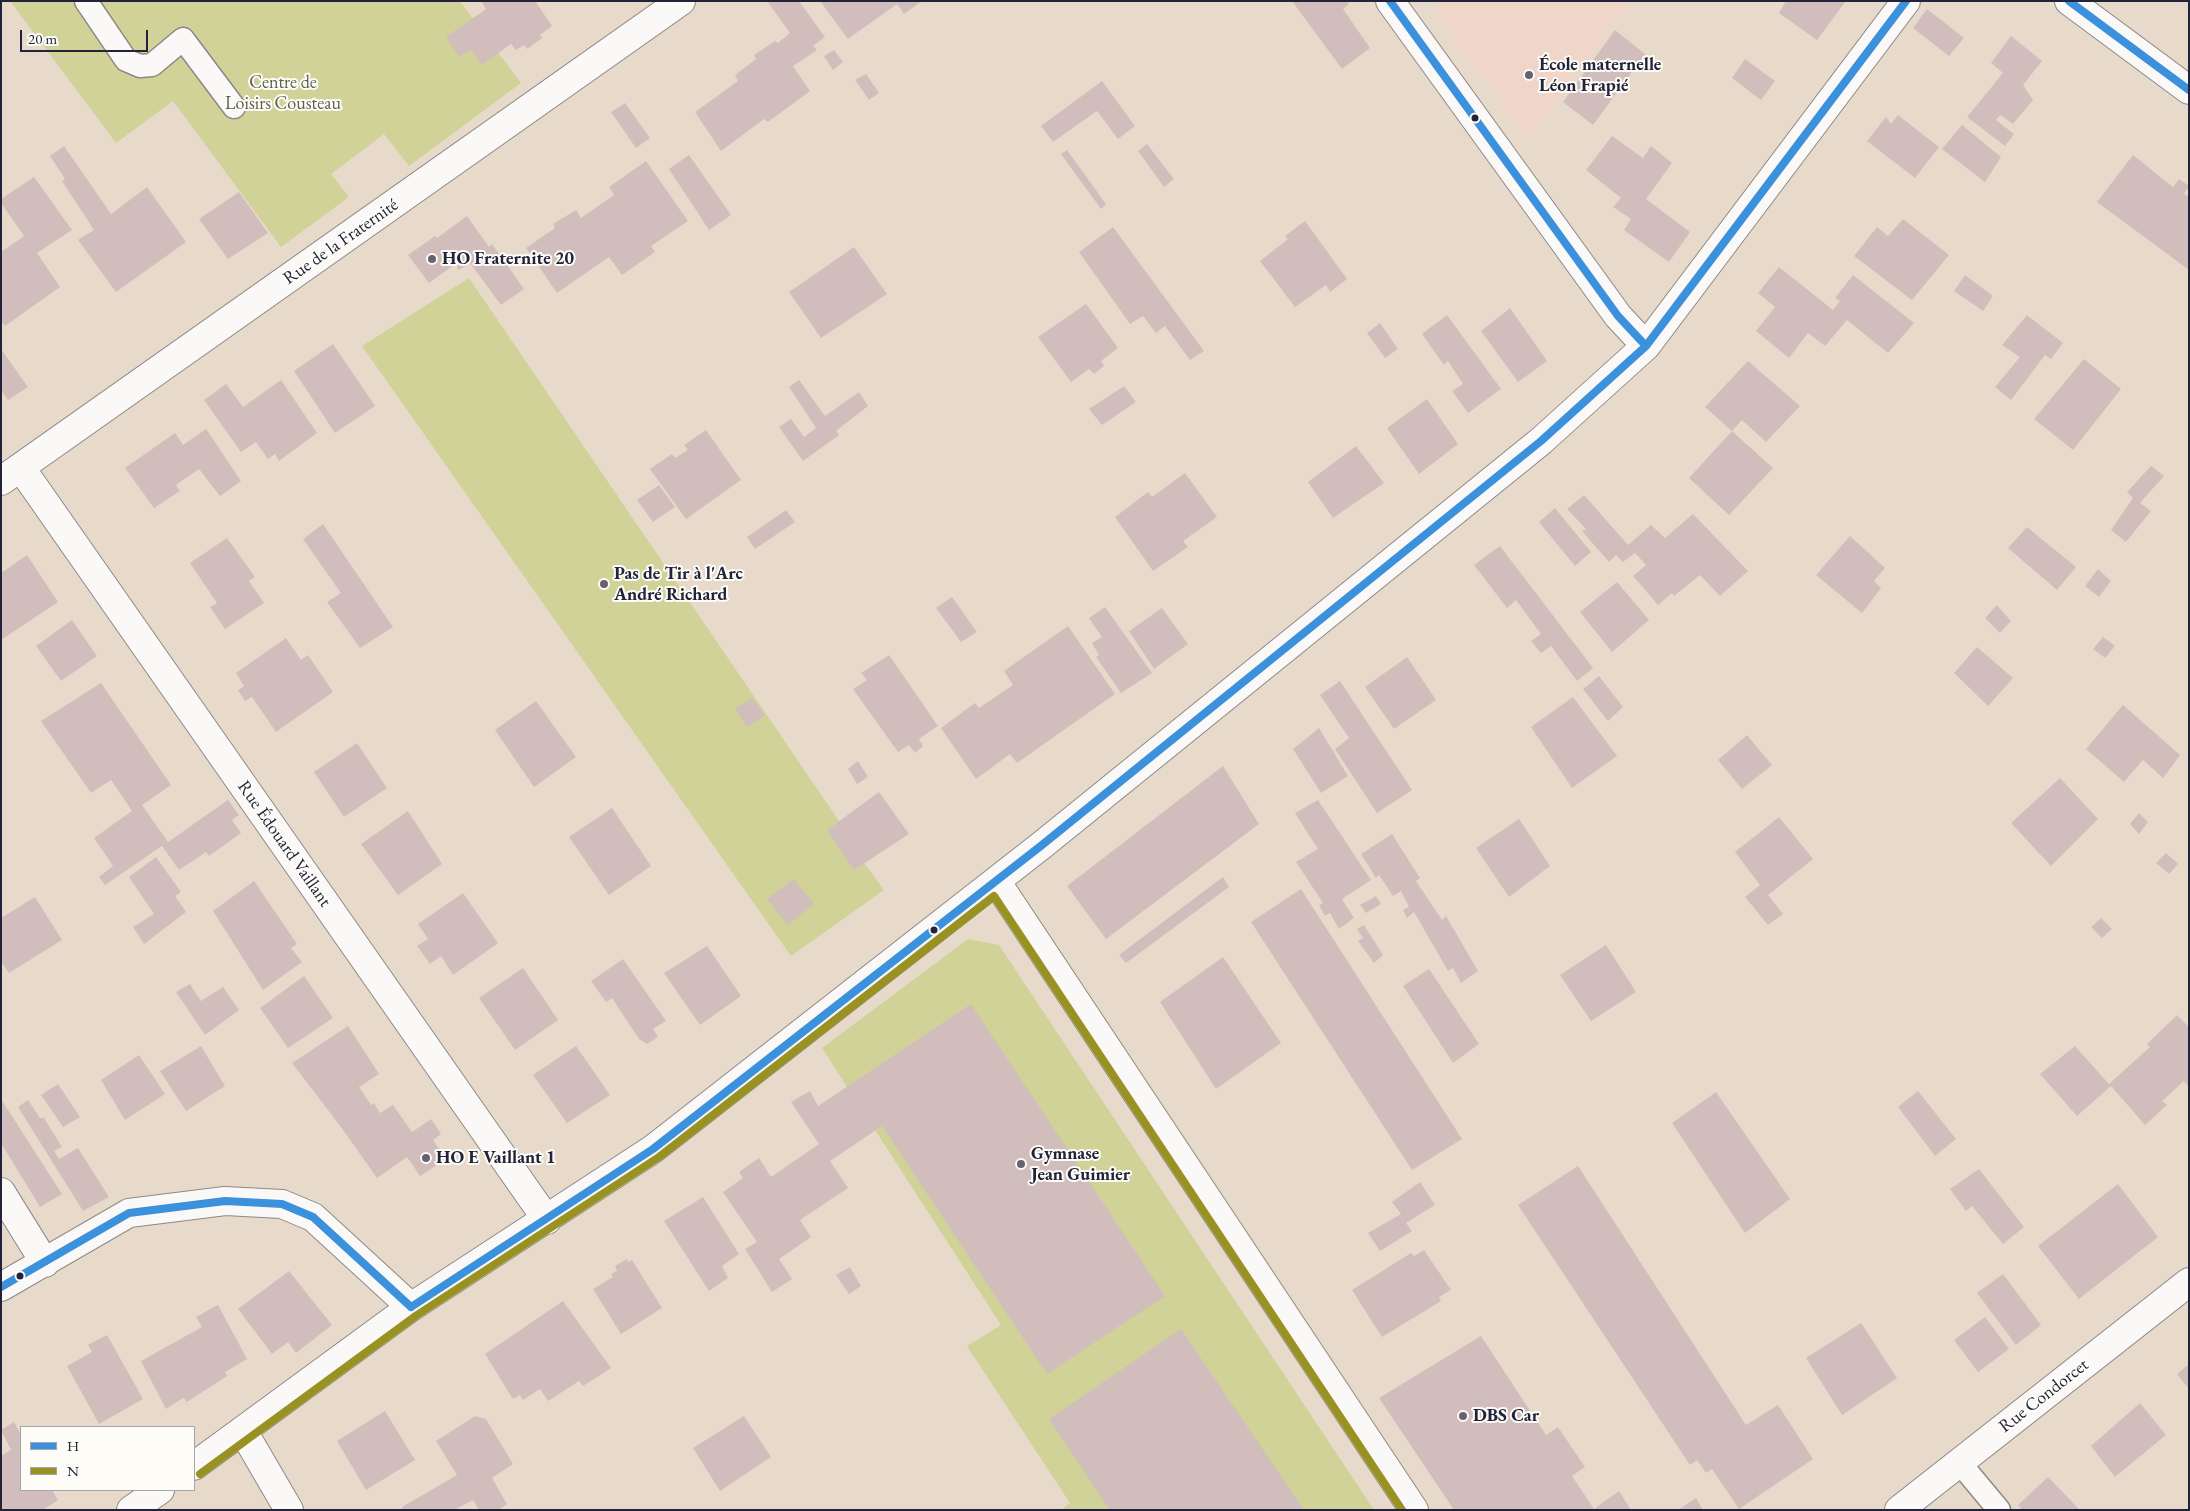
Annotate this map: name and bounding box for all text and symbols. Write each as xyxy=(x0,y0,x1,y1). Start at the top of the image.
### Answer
scale bar xyxy=(22,20,150,52)
text: 20 m xyxy=(28,29,57,48)
place label: École maternelle Léon Frapié xyxy=(1539,54,1661,96)
marker: École maternelle Léon Frapié xyxy=(1523,69,1535,81)
park label: Centre de Loisirs Cousteau xyxy=(225,72,341,115)
unlabelled marker xyxy=(1470,113,1480,123)
street label: Rue de la Fraternité xyxy=(279,194,403,290)
place label: HO Fraternite 20 xyxy=(442,248,574,270)
marker: HO Fraternite 20 xyxy=(426,253,438,265)
place label: Pas de Tir à l'Arc André Richard xyxy=(614,563,743,606)
marker: Pas de Tir à l'Arc André Richard xyxy=(598,578,610,590)
street label: Rue Édouard Vaillant xyxy=(232,777,336,911)
unlabelled marker xyxy=(929,925,939,935)
place label: Gymnase Jean Guimier xyxy=(1031,1143,1130,1186)
place label: HO E Vaillant 1 xyxy=(436,1147,556,1169)
marker: HO E Vaillant 1 xyxy=(420,1152,432,1164)
marker: Gymnase Jean Guimier xyxy=(1015,1158,1027,1170)
unlabelled marker xyxy=(15,1271,25,1281)
street label: Rue Condorcet xyxy=(1995,1354,2093,1438)
place label: DBS Car xyxy=(1473,1405,1539,1427)
marker: DBS Car xyxy=(1457,1410,1469,1422)
legend xyxy=(20,1426,195,1491)
text: H xyxy=(67,1436,79,1455)
text: N xyxy=(67,1461,79,1480)

